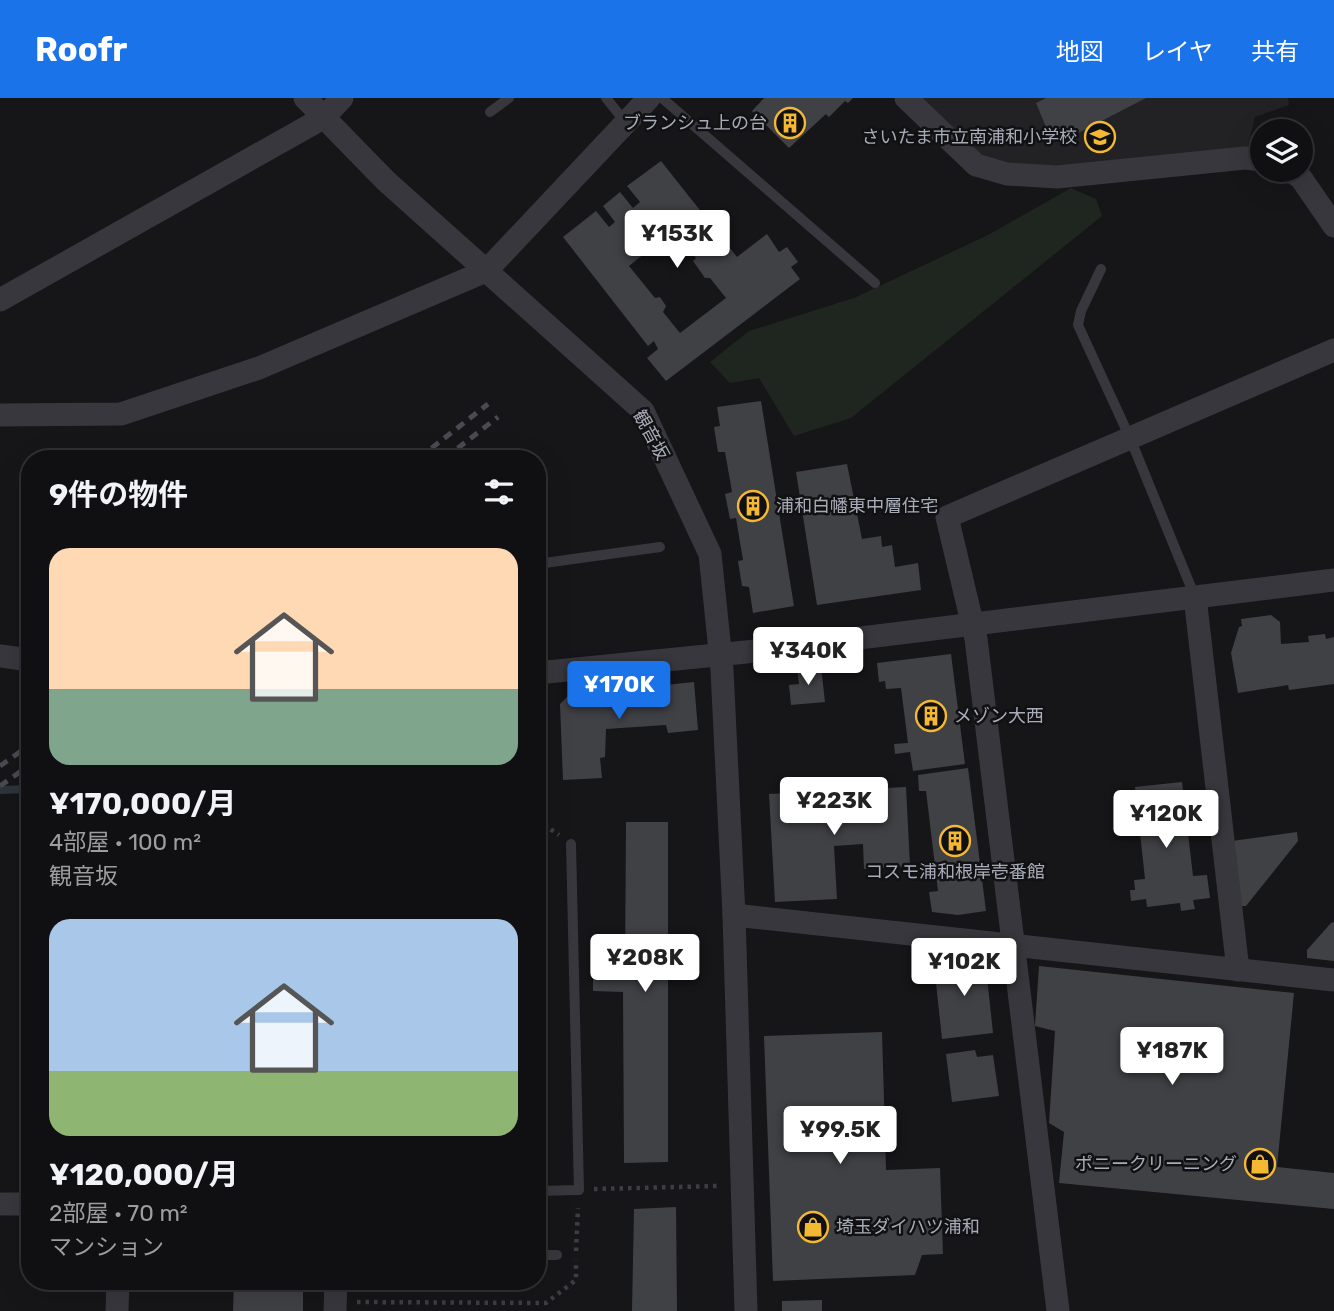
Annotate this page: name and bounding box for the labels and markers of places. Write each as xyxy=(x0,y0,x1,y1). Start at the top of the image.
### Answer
building icon: ブランシュ上の台 xyxy=(773,106,807,140)
place label: ブランシュ上の台 xyxy=(623,112,767,134)
school or university icon: さいたま市立南浦和小学校 xyxy=(1083,120,1117,154)
place label: さいたま市立南浦和小学校 xyxy=(862,126,1077,148)
pin: ¥153K xyxy=(628,211,726,270)
building icon: 浦和白幡東中層住宅 xyxy=(736,489,770,523)
place label: 浦和白幡東中層住宅 xyxy=(776,495,938,517)
pin: ¥340K xyxy=(759,628,857,687)
pin: ¥170K xyxy=(570,662,668,721)
building icon: メゾン大西 xyxy=(914,699,948,733)
place label: メゾン大西 xyxy=(954,705,1044,727)
pin: ¥223K xyxy=(785,778,883,837)
pin: ¥120K xyxy=(1117,790,1215,850)
building icon: コスモ浦和根岸壱番館 xyxy=(938,824,972,858)
place label: コスモ浦和根岸壱番館 xyxy=(865,861,1045,883)
pin: ¥208K xyxy=(596,934,694,994)
pin: ¥102K xyxy=(915,939,1013,998)
pin: ¥187K xyxy=(1123,1028,1221,1087)
pin: ¥99.5K xyxy=(783,1107,897,1166)
shop icon: ポニークリーニング xyxy=(1243,1147,1277,1181)
place label: ポニークリーニング xyxy=(1075,1153,1237,1175)
shop icon: 埼玉ダイハツ浦和 xyxy=(796,1210,830,1244)
place label: 埼玉ダイハツ浦和 xyxy=(836,1216,980,1238)

